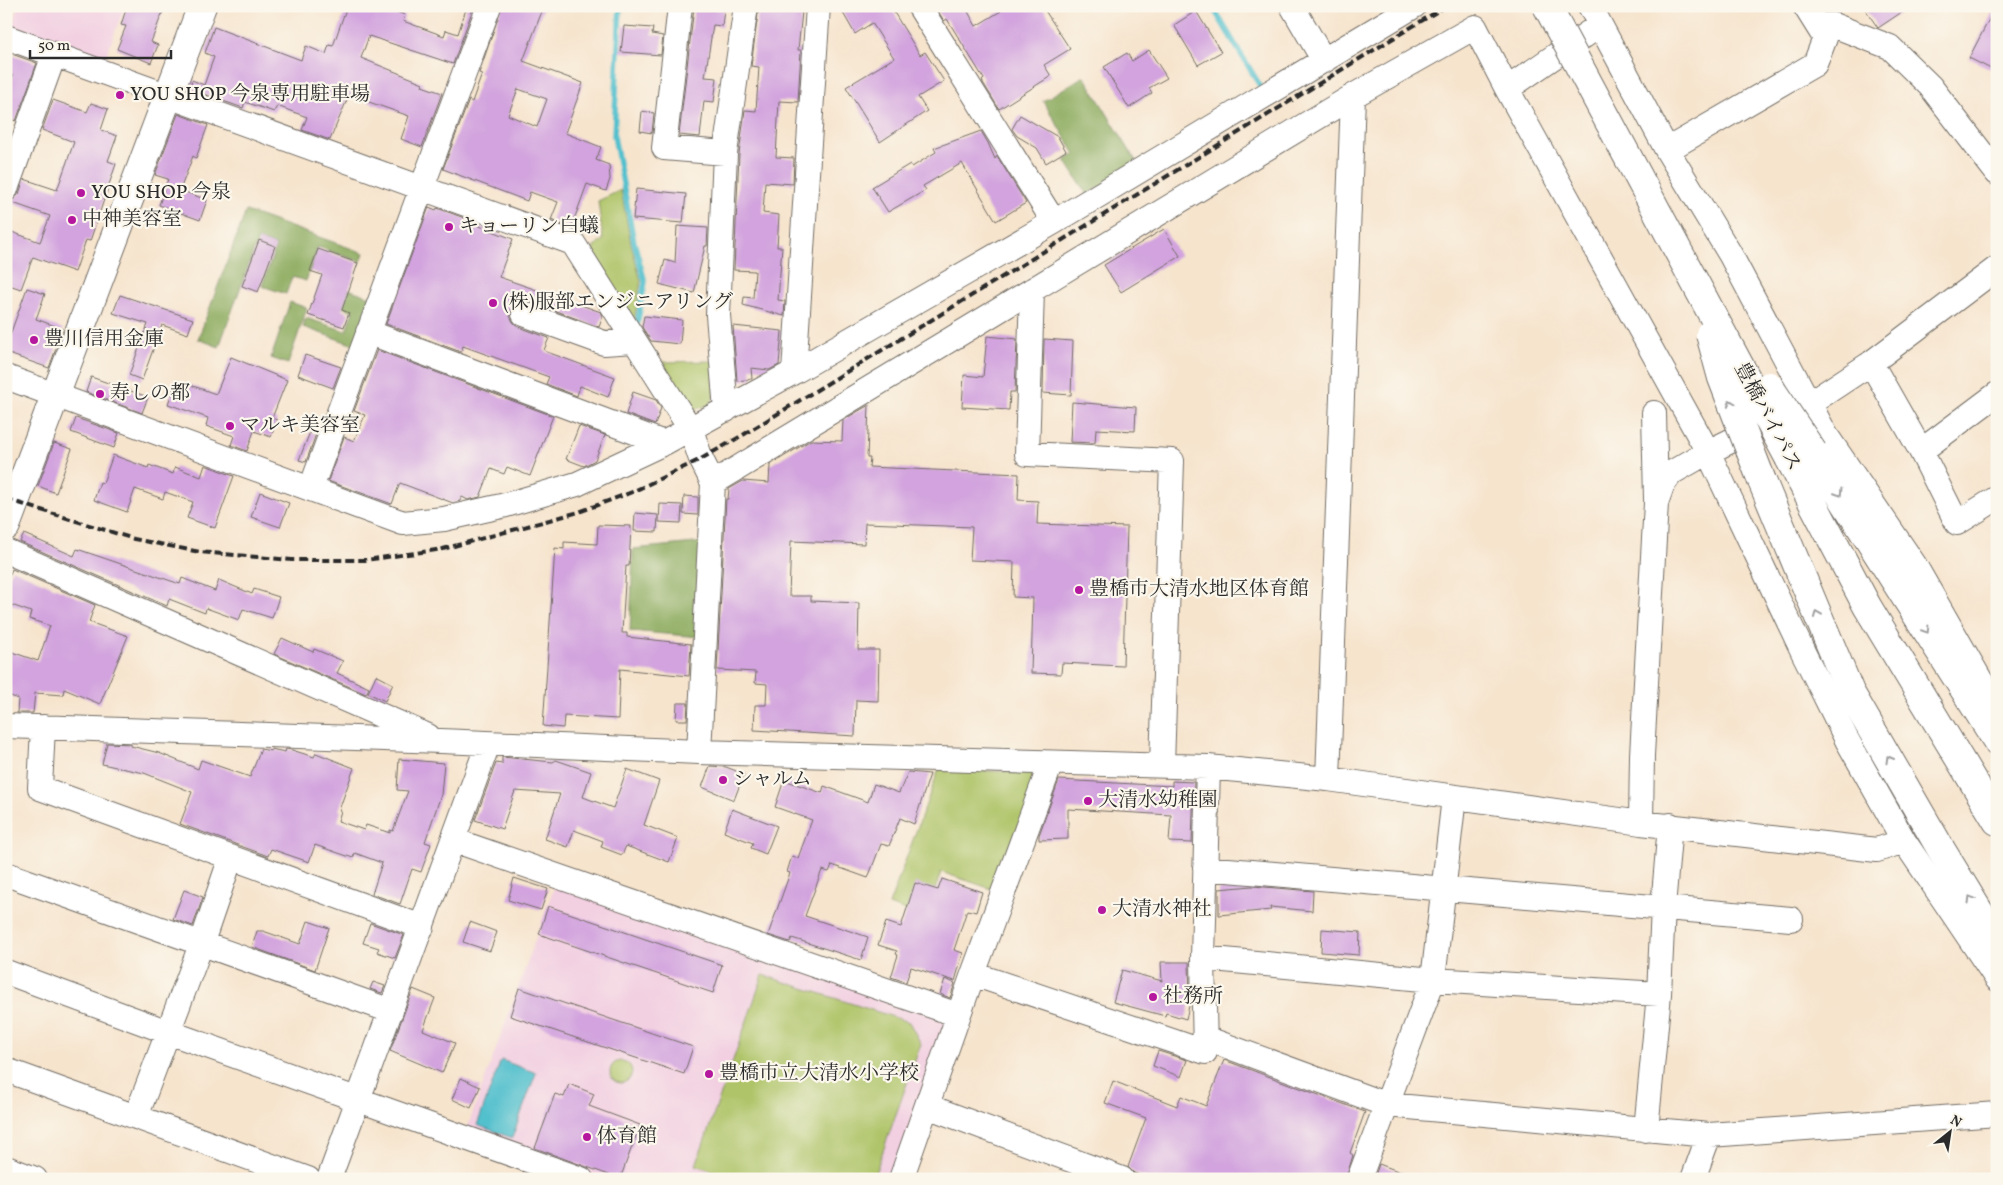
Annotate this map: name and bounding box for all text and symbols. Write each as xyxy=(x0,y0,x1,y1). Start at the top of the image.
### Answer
scale bar xyxy=(30,28,171,60)
text: 50 m xyxy=(38,36,70,57)
place label: YOU SHOP 今泉専用駐車場 xyxy=(130,81,370,109)
marker: YOU SHOP 今泉専用駐車場 xyxy=(114,89,126,101)
place label: YOU SHOP 今泉 xyxy=(91,179,231,207)
marker: YOU SHOP 今泉 xyxy=(75,187,87,199)
place label: 中神美容室 xyxy=(82,206,182,234)
place label: キョーリン白蟻 xyxy=(459,213,599,241)
marker: 中神美容室 xyxy=(66,214,78,226)
marker: キョーリン白蟻 xyxy=(443,221,455,233)
place label: (株)服部エンジニアリング xyxy=(503,289,733,317)
marker: (株)服部エンジニアリング xyxy=(487,297,499,309)
place label: 豊川信用金庫 xyxy=(44,326,164,354)
marker: 豊川信用金庫 xyxy=(28,334,40,346)
street label: 豊橋バイパス xyxy=(1727,358,1807,476)
place label: 寿しの都 xyxy=(110,380,190,408)
marker: 寿しの都 xyxy=(94,388,106,400)
one-way arrow xyxy=(1727,399,1738,408)
place label: マルキ美容室 xyxy=(240,412,360,440)
marker: マルキ美容室 xyxy=(224,420,236,432)
one-way arrow xyxy=(1832,487,1842,496)
place label: 豊橋市大清水地区体育館 xyxy=(1089,576,1309,604)
marker: 豊橋市大清水地区体育館 xyxy=(1073,584,1085,596)
one-way arrow xyxy=(1813,610,1823,619)
one-way arrow xyxy=(1920,624,1929,634)
one-way arrow xyxy=(1885,756,1895,765)
place label: シャルム xyxy=(733,766,812,794)
marker: シャルム xyxy=(717,774,729,786)
place label: 大清水幼稚園 xyxy=(1098,787,1218,815)
marker: 大清水幼稚園 xyxy=(1082,795,1094,807)
place label: 大清水神社 xyxy=(1112,896,1212,924)
one-way arrow xyxy=(1968,896,1978,905)
marker: 大清水神社 xyxy=(1096,904,1108,916)
place label: 社務所 xyxy=(1163,983,1223,1011)
marker: 社務所 xyxy=(1147,991,1159,1003)
place label: 豊橋市立大清水小学校 xyxy=(719,1060,919,1088)
marker: 豊橋市立大清水小学校 xyxy=(703,1068,715,1080)
north arrow xyxy=(1926,1108,1976,1158)
text: N xyxy=(1947,1111,1965,1133)
place label: 体育館 xyxy=(597,1123,657,1151)
marker: 体育館 xyxy=(581,1131,593,1143)

